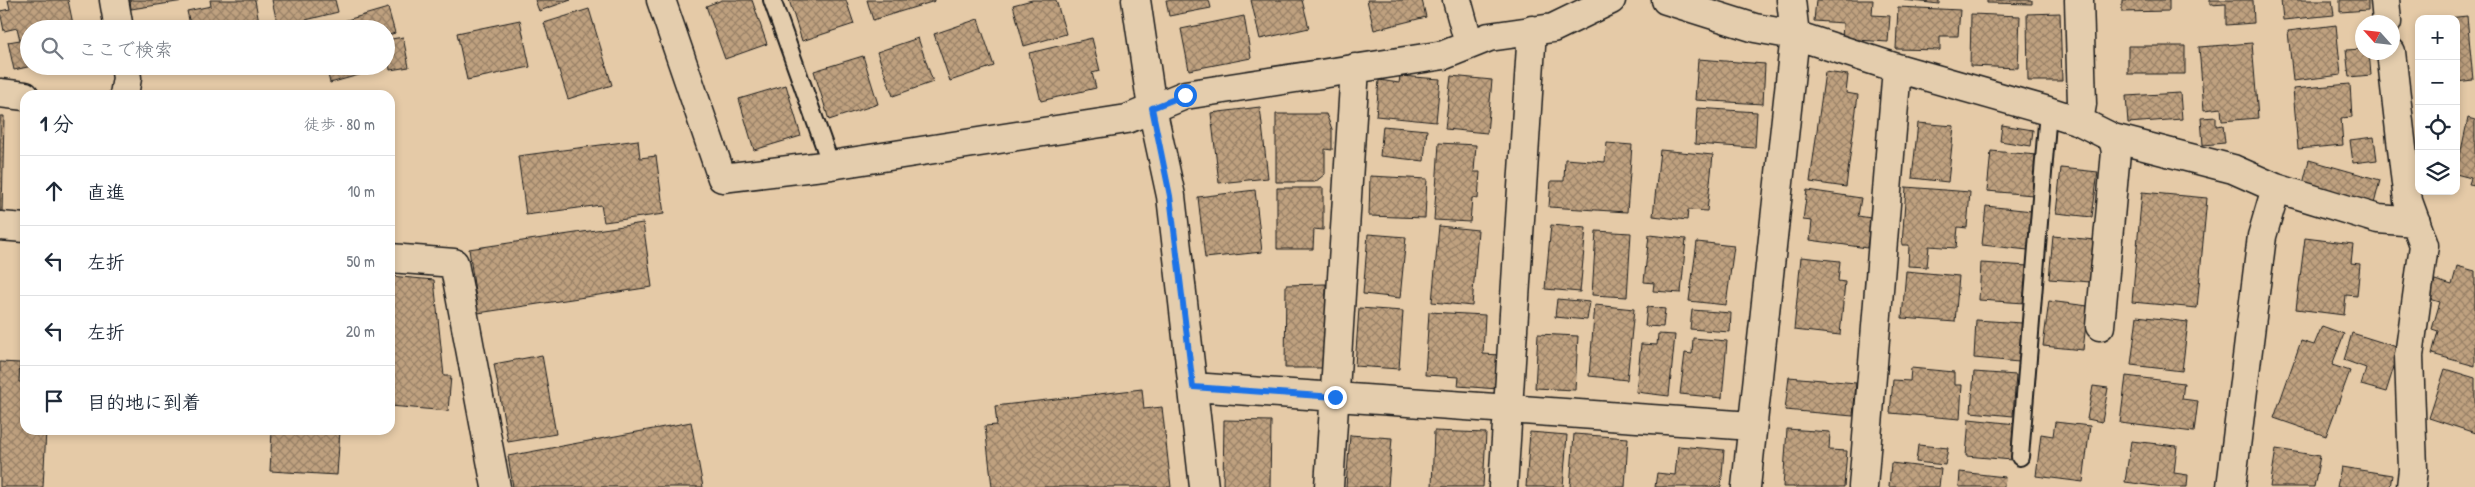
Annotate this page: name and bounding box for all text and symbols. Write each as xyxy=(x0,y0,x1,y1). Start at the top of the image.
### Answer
north arrow xyxy=(2355,15,2400,60)
map controls xyxy=(2415,15,2460,195)
button: + xyxy=(2415,15,2460,60)
search box xyxy=(20,20,395,75)
icon: search xyxy=(38,34,66,62)
text: ここで検索 xyxy=(78,36,173,62)
button: − xyxy=(2415,60,2460,105)
route start xyxy=(1174,84,1197,107)
button: locate xyxy=(2415,105,2460,150)
text: 1 分 xyxy=(40,109,73,138)
text: 徒歩 · 80 m xyxy=(304,113,375,135)
button: layers xyxy=(2415,150,2460,195)
icon: ahead xyxy=(40,177,68,205)
text: 直進 xyxy=(87,179,125,205)
text: 10 m xyxy=(347,180,375,202)
icon: left xyxy=(40,247,68,275)
text: 左折 xyxy=(87,249,125,275)
text: 50 m xyxy=(347,250,375,272)
icon: left xyxy=(40,317,68,345)
text: 左折 xyxy=(87,319,125,345)
text: 20 m xyxy=(346,320,375,342)
route end xyxy=(1324,386,1347,409)
icon: arrive xyxy=(40,387,68,415)
text: 目的地に到着 xyxy=(87,389,201,415)

